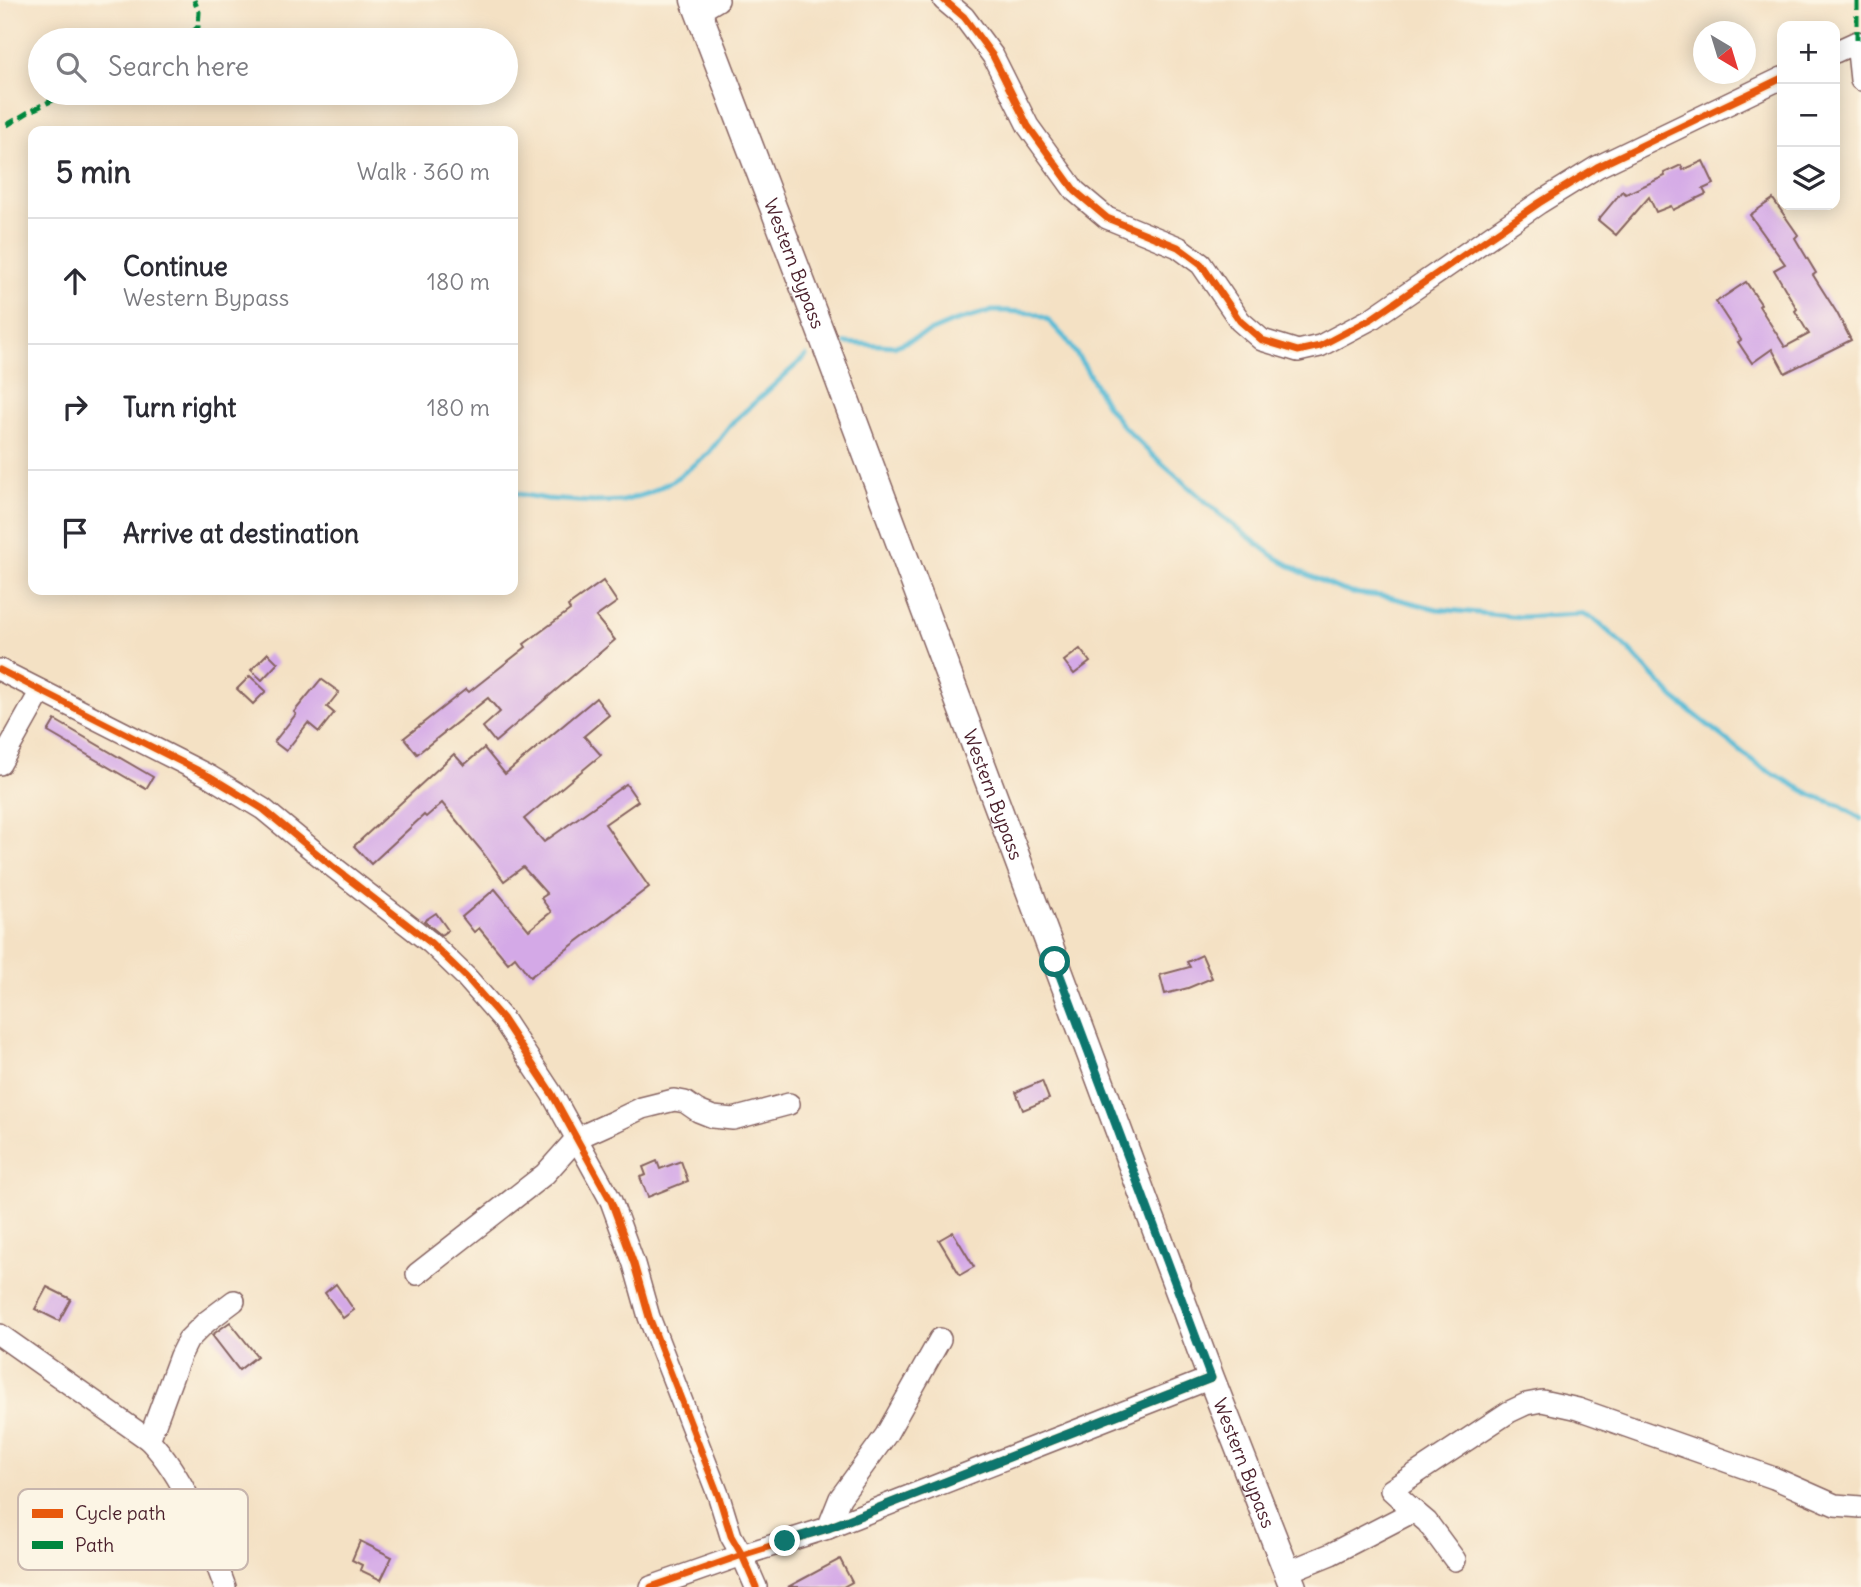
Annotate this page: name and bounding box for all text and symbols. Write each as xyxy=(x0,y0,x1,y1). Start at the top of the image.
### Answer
north arrow xyxy=(1693,21,1756,84)
map controls xyxy=(1777,21,1840,210)
button: + xyxy=(1777,21,1840,84)
search box xyxy=(28,28,518,105)
icon: search xyxy=(52,48,90,86)
text: Search here xyxy=(108,50,249,83)
button: − xyxy=(1777,84,1840,147)
button: layers xyxy=(1777,147,1840,210)
text: 5 min xyxy=(56,153,131,191)
text: Walk · 360 m xyxy=(357,157,490,186)
street label: Western Bypass xyxy=(759,195,830,332)
text: Continue xyxy=(123,250,228,283)
icon: ahead xyxy=(56,262,94,300)
text: 180 m xyxy=(427,267,490,296)
text: Western Bypass xyxy=(123,283,289,312)
icon: right xyxy=(56,388,94,426)
text: Turn right xyxy=(123,391,236,424)
text: 180 m xyxy=(427,393,490,422)
icon: arrive xyxy=(56,514,94,552)
text: Arrive at destination xyxy=(123,517,359,550)
street label: Western Bypass xyxy=(958,726,1029,863)
route start xyxy=(1039,946,1070,977)
street label: Western Bypass xyxy=(1208,1395,1281,1531)
legend xyxy=(18,1489,248,1570)
text: Cycle path xyxy=(75,1501,166,1525)
route end xyxy=(769,1525,800,1556)
text: Path xyxy=(75,1533,114,1557)

